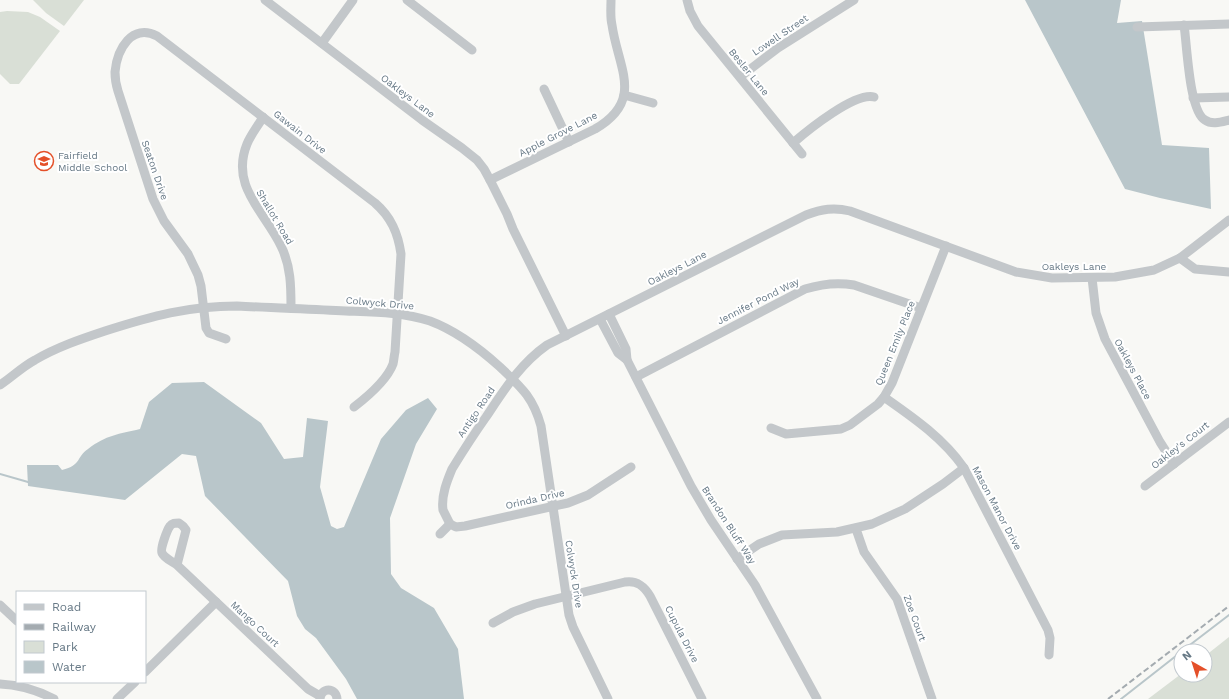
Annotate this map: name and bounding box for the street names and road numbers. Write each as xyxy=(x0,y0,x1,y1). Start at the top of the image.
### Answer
street label: Lowell Street xyxy=(750,12,811,58)
street label: Besler Lane xyxy=(727,46,771,98)
street label: Oakleys Lane xyxy=(379,72,437,120)
street label: Gawain Drive xyxy=(271,108,329,156)
street label: Apple Grove Lane xyxy=(517,109,599,159)
street label: Seaton Drive xyxy=(140,139,170,201)
street label: Shallot Road xyxy=(254,187,296,247)
street label: Oakleys Lane xyxy=(646,248,709,288)
street label: Oakleys Lane xyxy=(1042,261,1107,272)
street label: Jennifer Pond Way xyxy=(715,275,802,326)
street label: Colwyck Drive xyxy=(345,295,415,311)
street label: Queen Emily Place xyxy=(873,299,917,387)
street label: Oakleys Place xyxy=(1112,337,1154,401)
street label: Antigo Road xyxy=(455,385,497,439)
street label: Oakley's Court xyxy=(1149,418,1212,471)
street label: Mason Manor Drive xyxy=(970,464,1024,552)
street label: Brandon Bluff Way xyxy=(700,484,759,567)
street label: Orinda Drive xyxy=(504,487,566,511)
street label: Colwyck Drive xyxy=(563,539,585,609)
street label: Zoe Court xyxy=(902,593,929,643)
street label: Mango Court xyxy=(229,599,282,650)
street label: Cupula Drive xyxy=(663,604,701,664)

